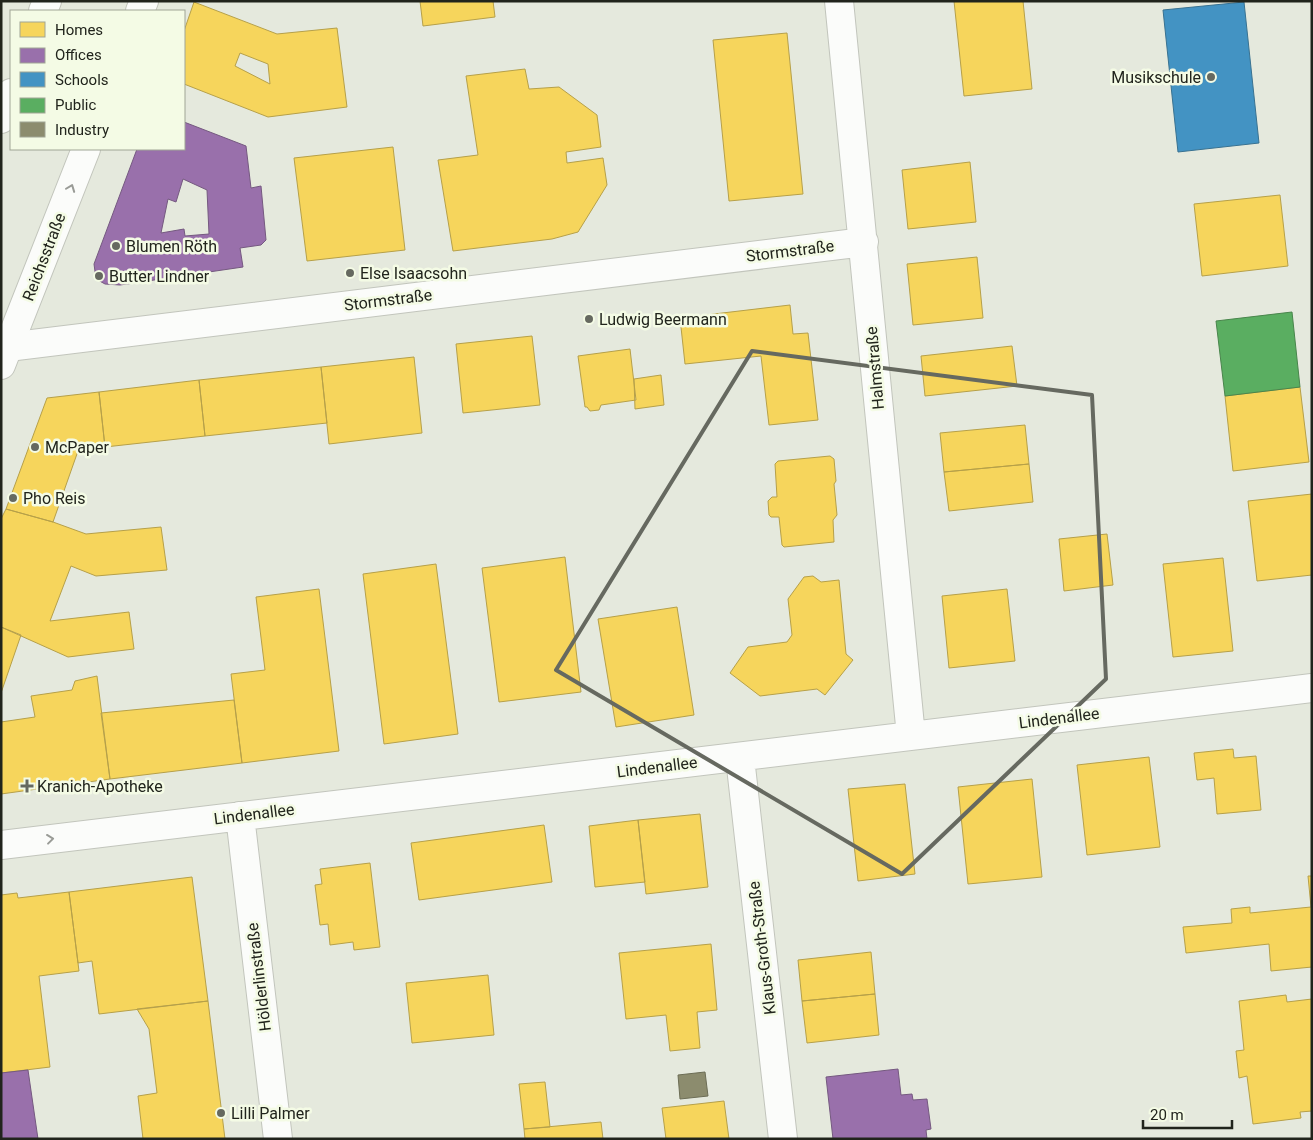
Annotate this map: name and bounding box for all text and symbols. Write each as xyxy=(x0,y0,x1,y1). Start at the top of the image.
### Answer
legend xyxy=(10,10,185,150)
text: Homes xyxy=(55,21,103,39)
text: Offices xyxy=(55,46,102,64)
place label: Musikschule xyxy=(1111,68,1201,87)
text: Schools xyxy=(55,71,109,89)
marker: Musikschule xyxy=(1205,71,1217,83)
text: Public xyxy=(55,96,96,114)
text: Industry xyxy=(55,121,109,139)
one-way arrow xyxy=(65,184,75,193)
street label: Reichsstraße xyxy=(18,210,70,304)
street label: Stormstraße xyxy=(745,236,835,266)
place label: Blumen Röth xyxy=(126,237,217,256)
marker: Blumen Röth xyxy=(110,240,122,252)
place label: Else Isaacsohn xyxy=(360,264,467,283)
place label: Butter Lindner xyxy=(109,267,210,286)
marker: Else Isaacsohn xyxy=(344,267,356,279)
marker: Butter Lindner xyxy=(93,270,105,282)
street label: Stormstraße xyxy=(343,285,433,315)
place label: Ludwig Beermann xyxy=(599,310,727,329)
marker: Ludwig Beermann xyxy=(583,313,595,325)
street label: Halmstraße xyxy=(862,326,888,410)
place label: McPaper xyxy=(45,438,110,457)
marker: McPaper xyxy=(29,441,41,453)
place label: Pho Reis xyxy=(23,489,86,508)
marker: Pho Reis xyxy=(7,492,19,504)
street label: Lindenallee xyxy=(1018,704,1100,732)
street label: Lindenallee xyxy=(616,753,698,781)
place label: Kranich-Apotheke xyxy=(37,777,163,796)
marker: Kranich-Apotheke xyxy=(21,780,33,792)
street label: Lindenallee xyxy=(213,800,295,828)
one-way arrow xyxy=(46,834,54,845)
street label: Klaus-Groth-Straße xyxy=(744,880,780,1016)
street label: Hölderlinstraße xyxy=(243,922,275,1032)
scale bar xyxy=(1143,1098,1232,1130)
place label: Lilli Palmer xyxy=(231,1104,310,1123)
text: 20 m xyxy=(1150,1106,1184,1124)
marker: Lilli Palmer xyxy=(215,1107,227,1119)

